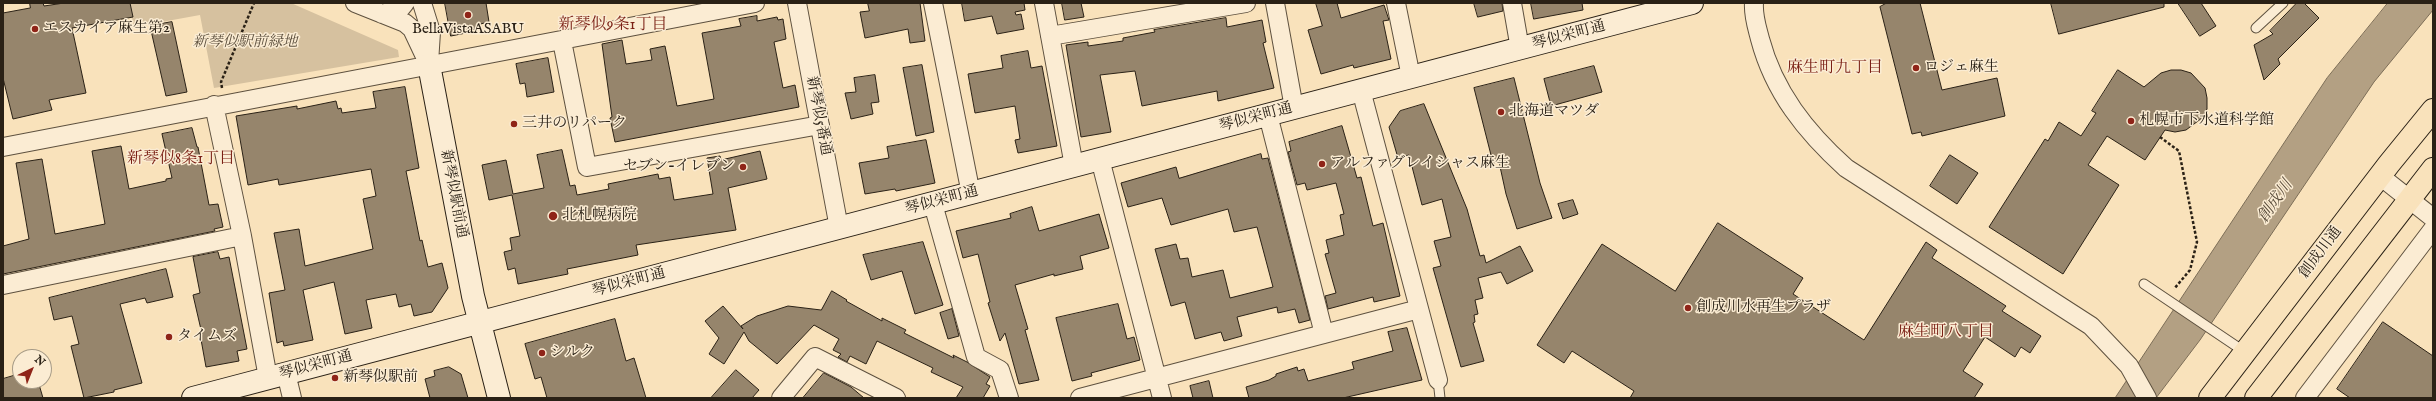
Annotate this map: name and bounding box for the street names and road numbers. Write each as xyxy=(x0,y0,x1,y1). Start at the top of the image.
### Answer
street label: 琴似栄町通 xyxy=(1530,18,1608,54)
street label: 新琴似5番通 xyxy=(801,75,835,157)
street label: 琴似栄町通 xyxy=(1217,100,1295,136)
street label: 新琴似駅前通 xyxy=(436,148,470,240)
street label: 琴似栄町通 xyxy=(903,183,981,219)
street label: 創成川通 xyxy=(2296,224,2346,282)
street label: 琴似栄町通 xyxy=(590,265,668,301)
street label: 琴似栄町通 xyxy=(277,348,355,384)

